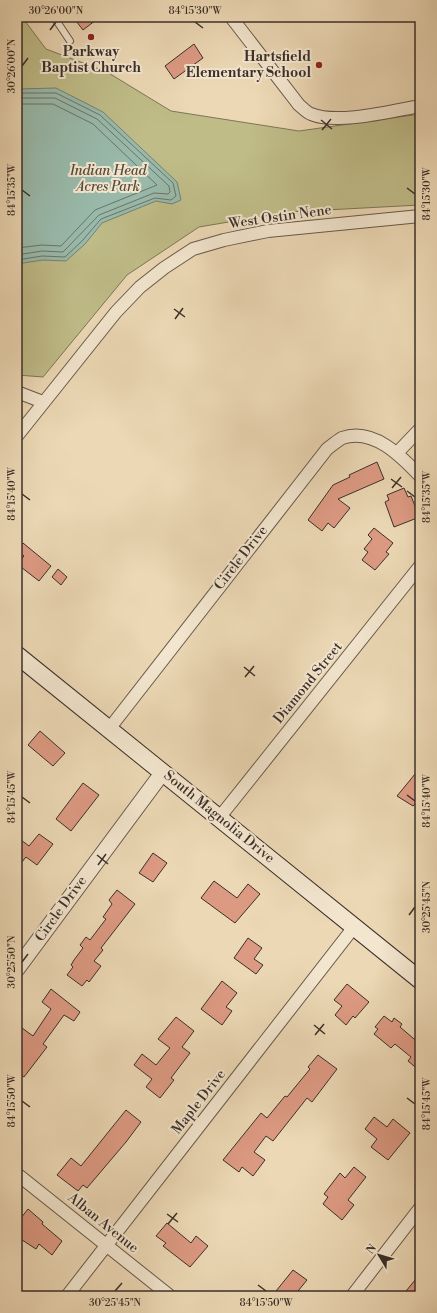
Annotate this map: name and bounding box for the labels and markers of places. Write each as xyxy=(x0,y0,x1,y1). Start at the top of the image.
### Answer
marker: Parkway Baptist Church xyxy=(86,32,96,42)
place label: Parkway Baptist Church xyxy=(41,43,141,77)
place label: Hartsfield Elementary School xyxy=(186,48,311,82)
marker: Hartsfield Elementary School xyxy=(314,60,324,70)

